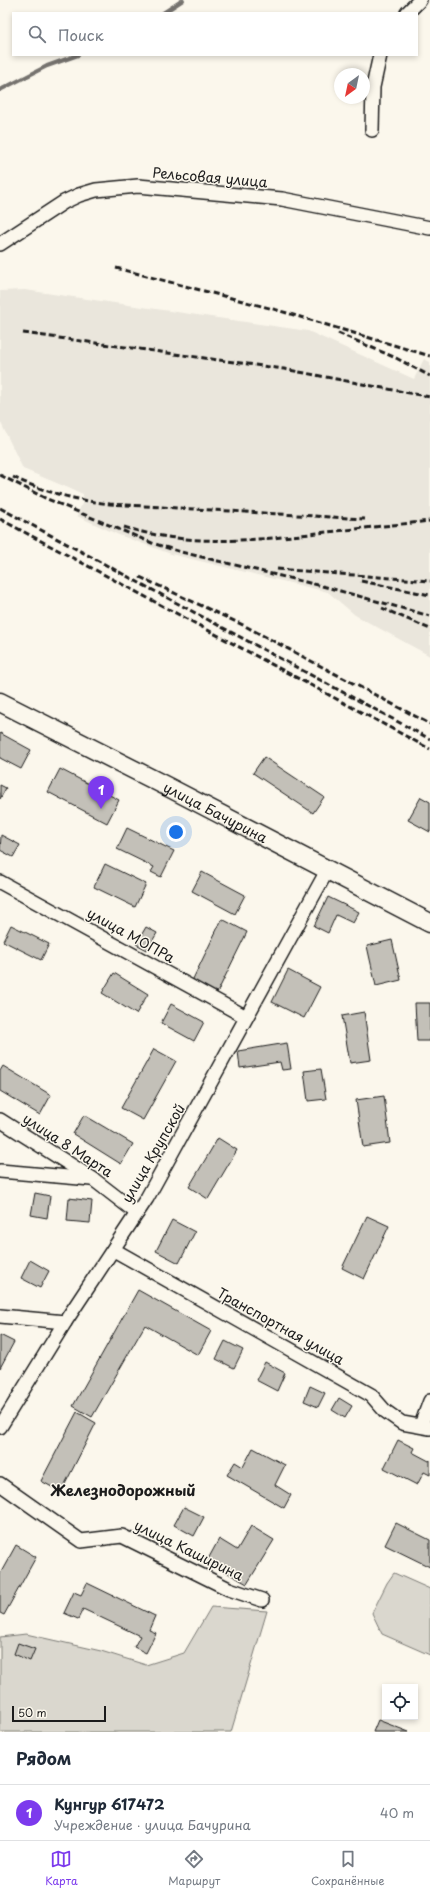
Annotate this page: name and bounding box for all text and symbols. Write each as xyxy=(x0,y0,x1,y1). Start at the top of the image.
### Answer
search box xyxy=(12,12,418,56)
icon: search xyxy=(26,23,48,45)
text: Поиск xyxy=(58,23,104,46)
north arrow xyxy=(334,68,370,104)
street label: Рельсовая улица xyxy=(152,162,269,193)
pin: 1 xyxy=(88,776,114,809)
street label: улица Бачурина xyxy=(160,776,272,848)
your location xyxy=(166,822,186,842)
street label: улица МОПРа xyxy=(83,902,179,968)
street label: улица Крупской xyxy=(116,1100,190,1206)
street label: улица 8 Марта xyxy=(19,1108,118,1182)
street label: Транспортная улица xyxy=(214,1282,348,1370)
district label: Железнодорожный xyxy=(50,1478,196,1501)
street label: улица Каширина xyxy=(131,1514,247,1586)
map controls xyxy=(382,1684,418,1720)
button: locate xyxy=(382,1684,418,1720)
scale bar xyxy=(12,1704,106,1723)
text: 50 m xyxy=(18,1704,47,1721)
text: Рядом xyxy=(16,1745,71,1771)
text: Кунгур 617472 xyxy=(54,1792,164,1815)
text: 1 xyxy=(26,1803,32,1822)
text: 40 m xyxy=(380,1803,414,1822)
text: Учреждение · улица Бачурина xyxy=(54,1815,251,1834)
tab: Карта xyxy=(45,1848,78,1889)
tab: Маршрут xyxy=(168,1848,220,1889)
tab: Сохранённые xyxy=(311,1848,385,1889)

